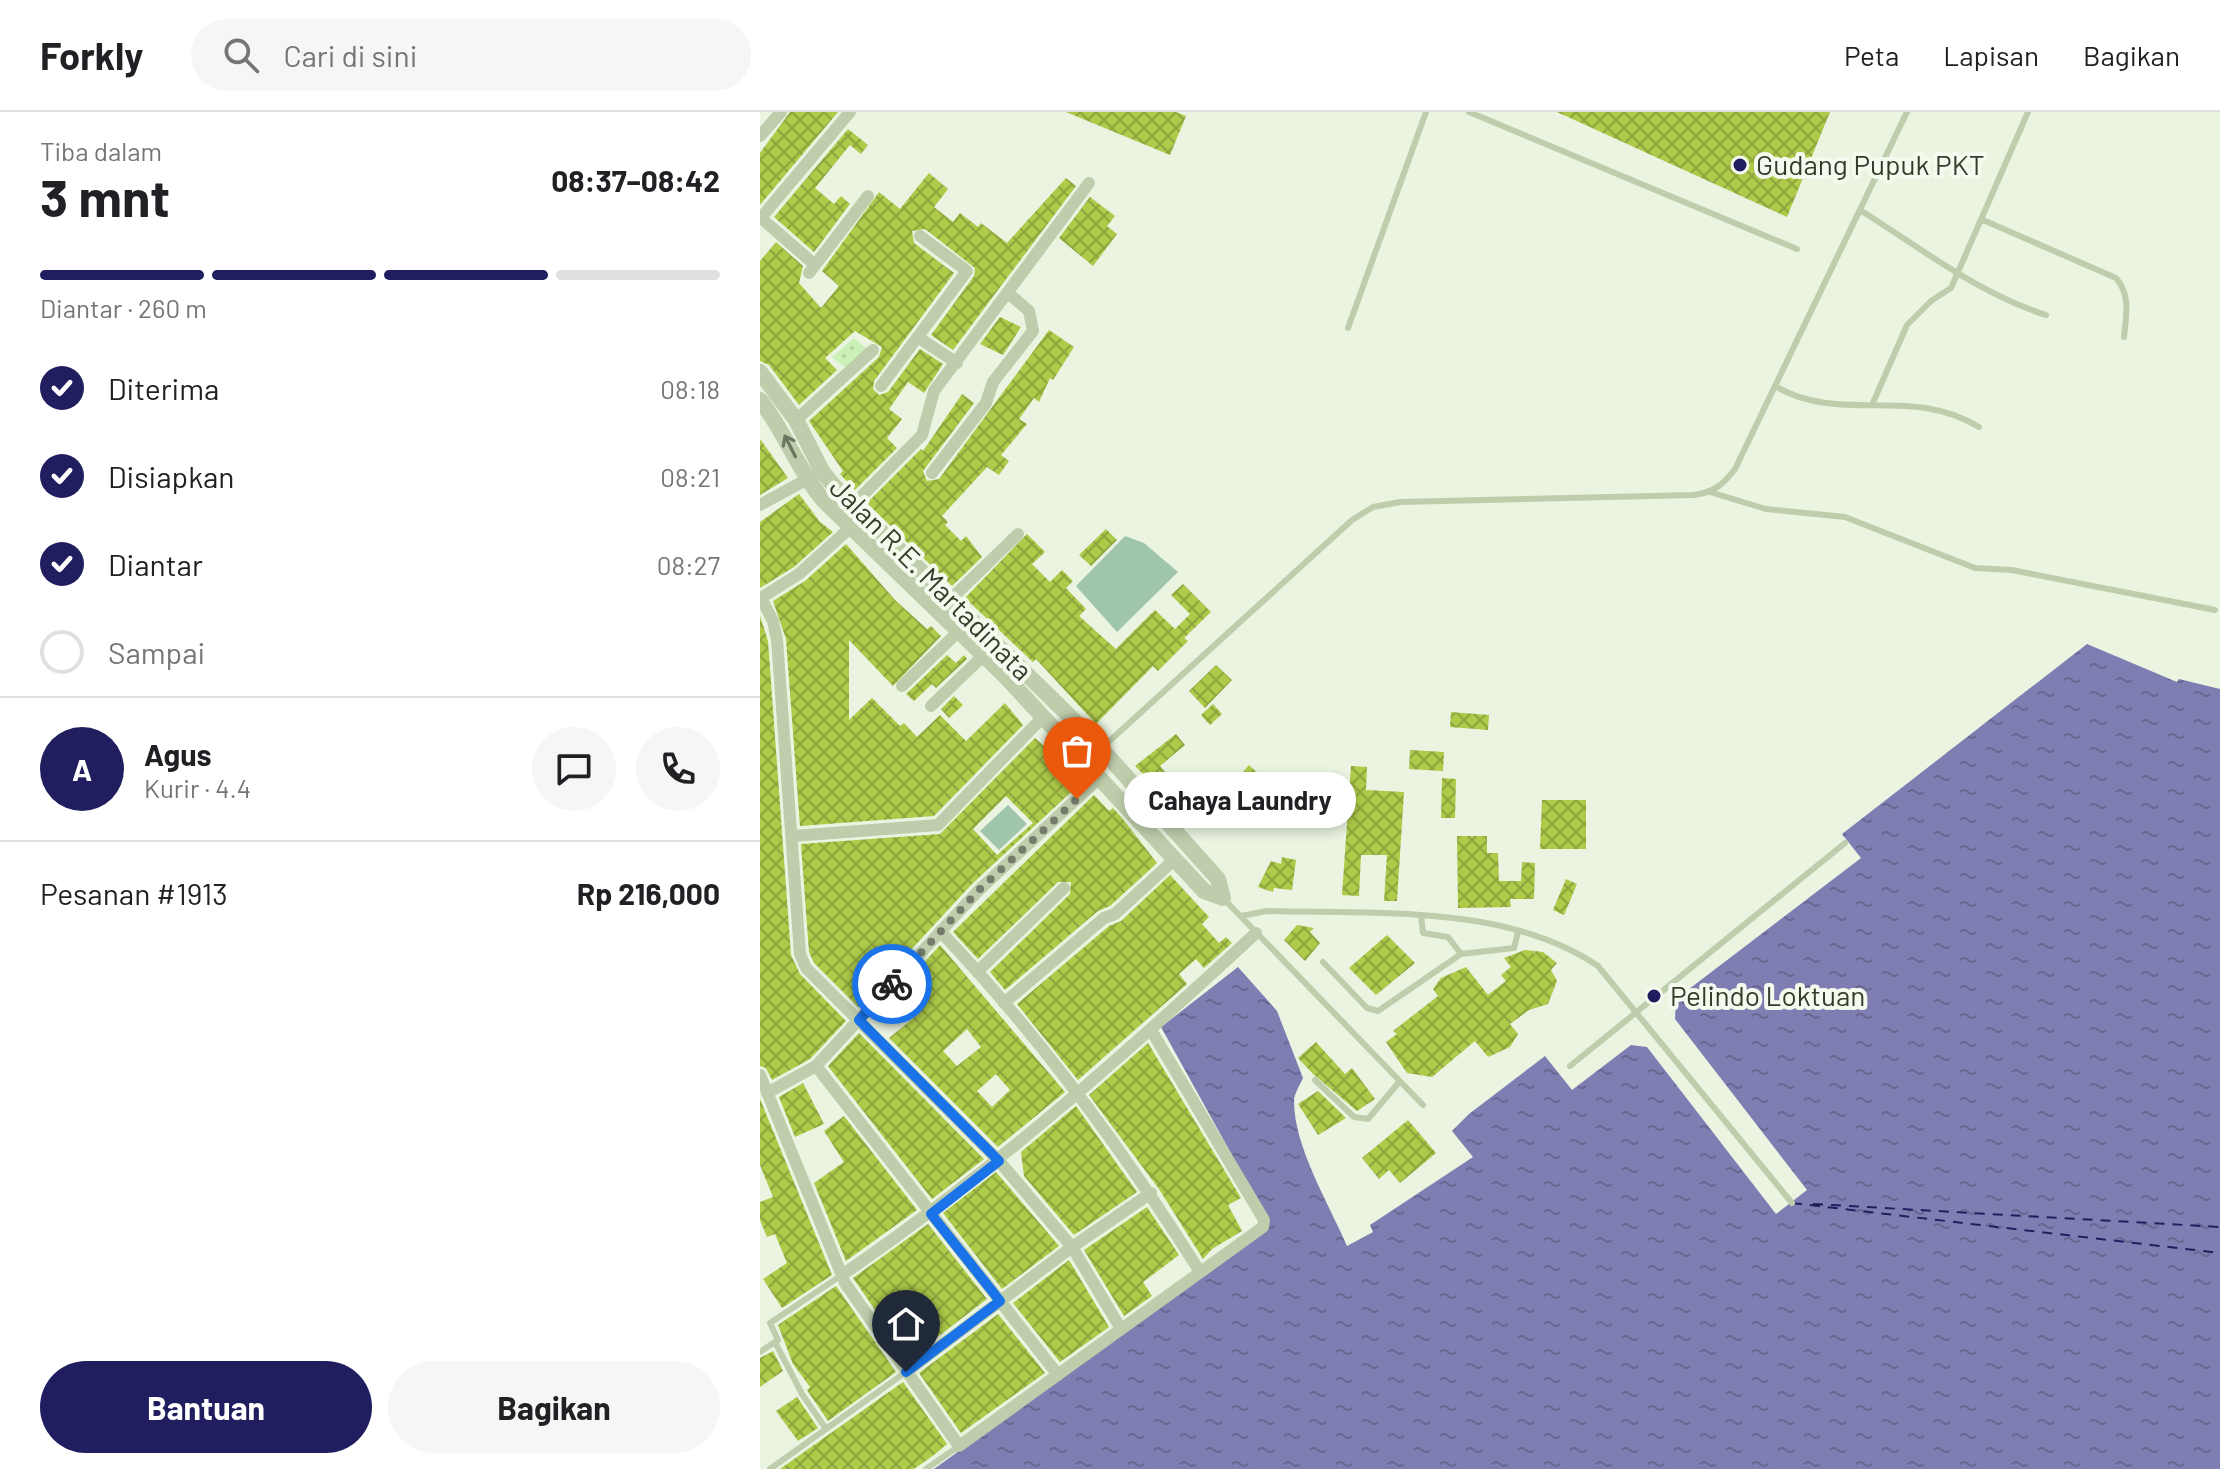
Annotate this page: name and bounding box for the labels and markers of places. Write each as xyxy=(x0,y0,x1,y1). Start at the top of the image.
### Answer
place label: Gudang Pupuk PKT xyxy=(1756,147,1985,181)
marker: Gudang Pupuk PKT xyxy=(1731,156,1749,174)
pin xyxy=(1043,717,1111,799)
callout: Cahaya Laundry xyxy=(1125,771,1357,827)
place label: Pelindo Loktuan xyxy=(1670,978,1865,1012)
marker: Pelindo Loktuan xyxy=(1645,987,1663,1005)
pin xyxy=(872,1290,940,1372)

